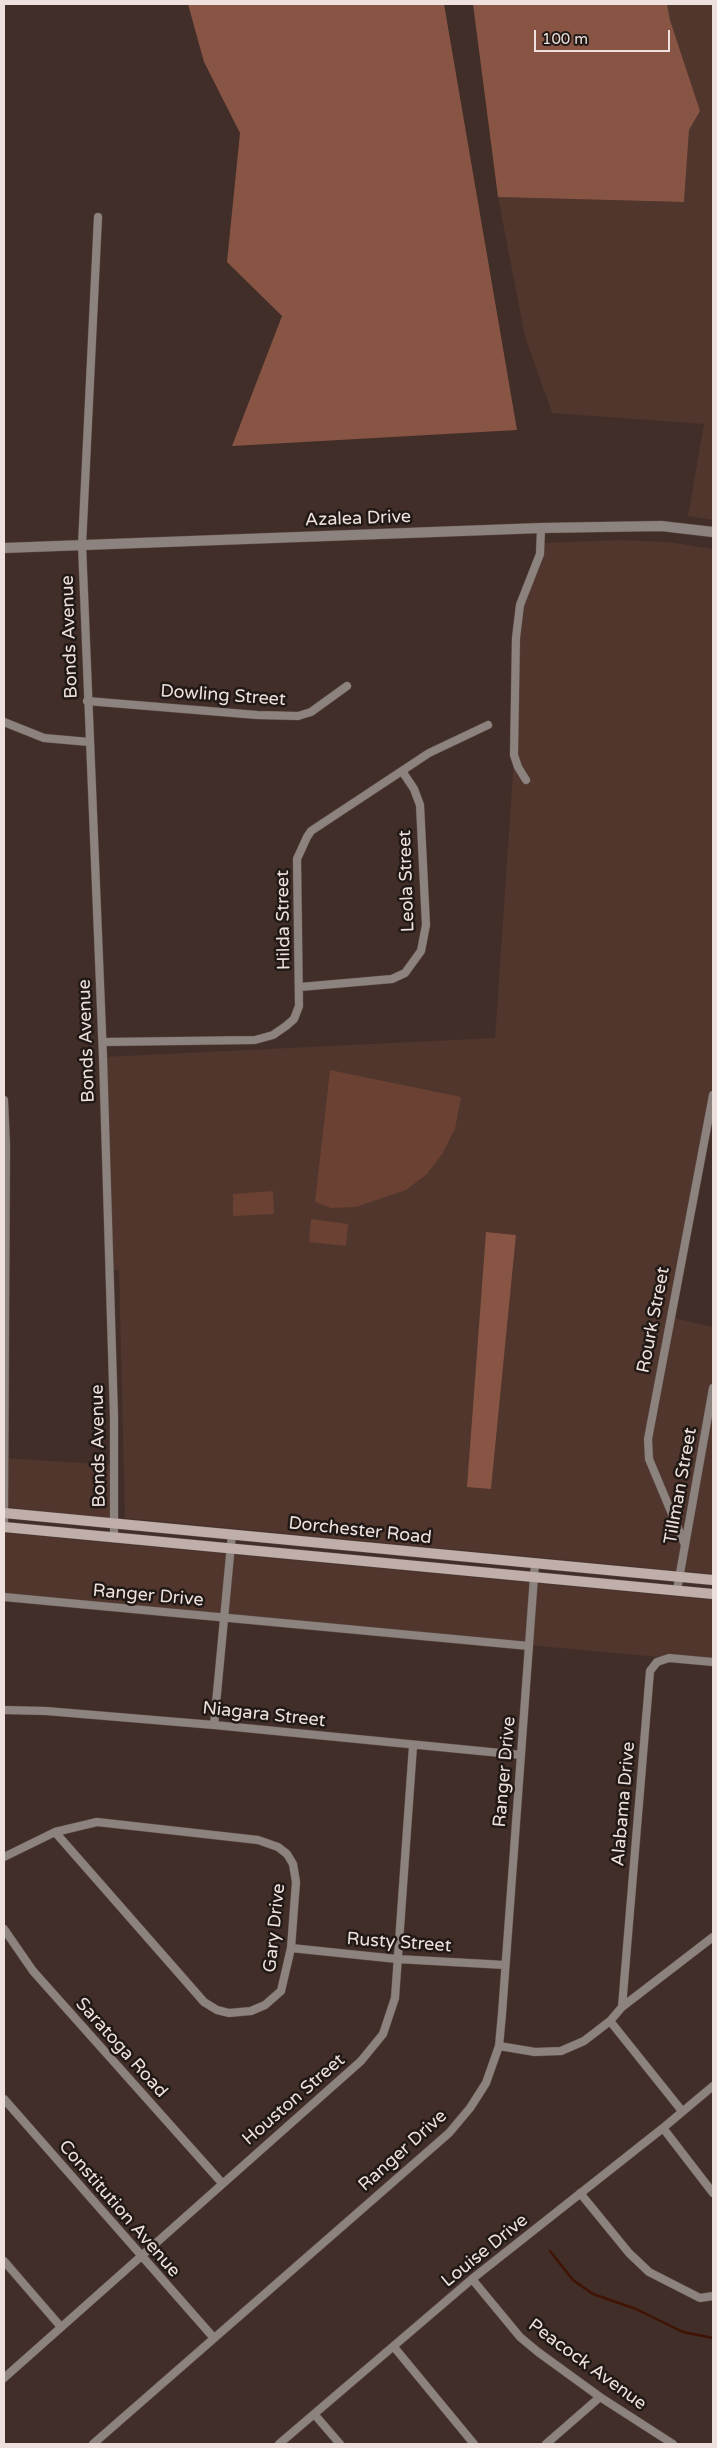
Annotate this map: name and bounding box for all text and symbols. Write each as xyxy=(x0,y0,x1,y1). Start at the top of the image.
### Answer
scale bar xyxy=(537,20,673,52)
text: 100 m xyxy=(542,30,588,48)
street label: Azalea Drive xyxy=(305,506,411,532)
street label: Bonds Avenue xyxy=(57,575,83,699)
street label: Dowling Street xyxy=(160,681,286,711)
street label: Leola Street xyxy=(394,830,420,932)
street label: Hilda Street xyxy=(272,870,296,970)
street label: Bonds Avenue xyxy=(74,979,100,1103)
street label: Rourk Street xyxy=(633,1265,675,1375)
street label: Bonds Avenue xyxy=(87,1384,111,1508)
street label: Tillman Street xyxy=(660,1426,702,1546)
street label: Dorchester Road xyxy=(287,1513,433,1549)
street label: Ranger Drive xyxy=(92,1580,204,1612)
street label: Niagara Street xyxy=(201,1698,327,1732)
street label: Ranger Drive xyxy=(489,1716,521,1828)
street label: Alabama Drive xyxy=(608,1741,640,1867)
street label: Gary Drive xyxy=(260,1882,290,1974)
street label: Rusty Street xyxy=(346,1929,452,1957)
street label: Saratoga Road xyxy=(70,1994,172,2102)
street label: Houston Street xyxy=(238,2050,350,2150)
street label: Ranger Drive xyxy=(354,2106,452,2196)
street label: Constitution Avenue xyxy=(54,2136,184,2282)
street label: Louise Drive xyxy=(438,2210,532,2292)
street label: Peacock Avenue xyxy=(524,2315,650,2415)

